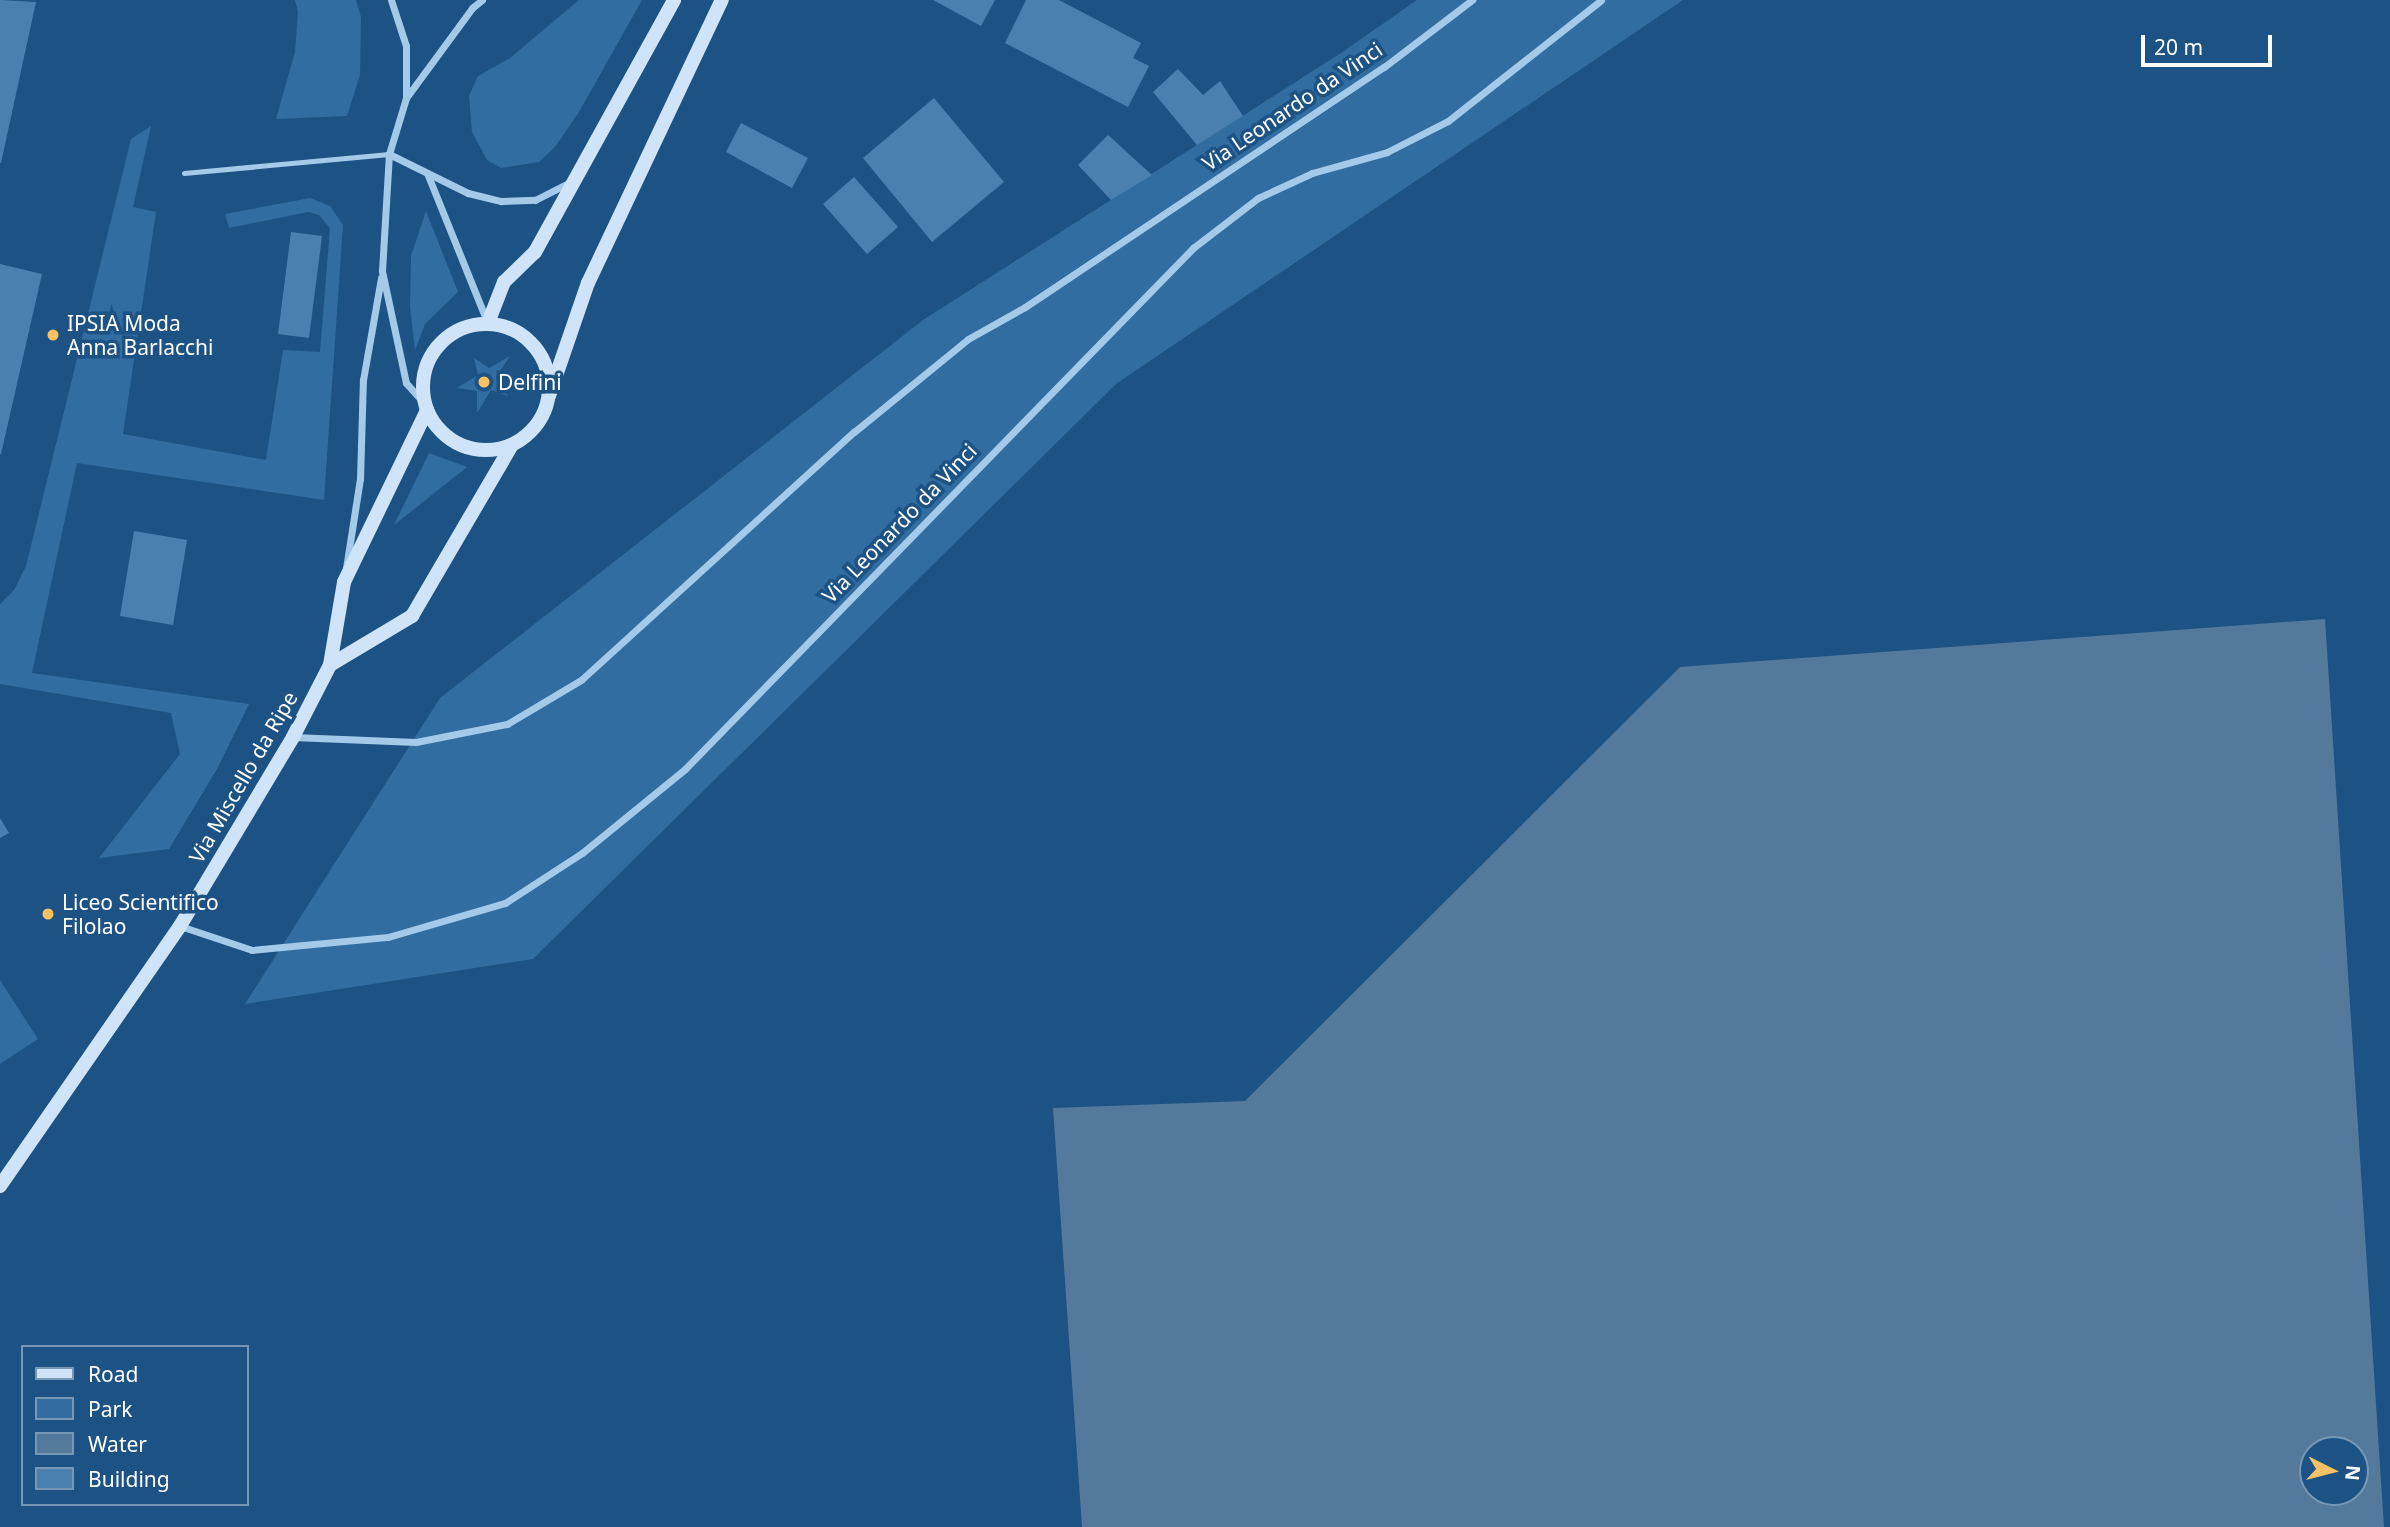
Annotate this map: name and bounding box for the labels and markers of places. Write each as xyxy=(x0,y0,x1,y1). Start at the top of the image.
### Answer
place label: IPSIA Moda Anna Barlacchi xyxy=(67,310,213,360)
marker: IPSIA Moda Anna Barlacchi xyxy=(45,327,61,343)
place label: Delfini xyxy=(498,369,562,395)
marker: Delfini xyxy=(476,374,492,390)
place label: Liceo Scientifico Filolao xyxy=(62,889,219,939)
marker: Liceo Scientifico Filolao xyxy=(40,906,56,922)

